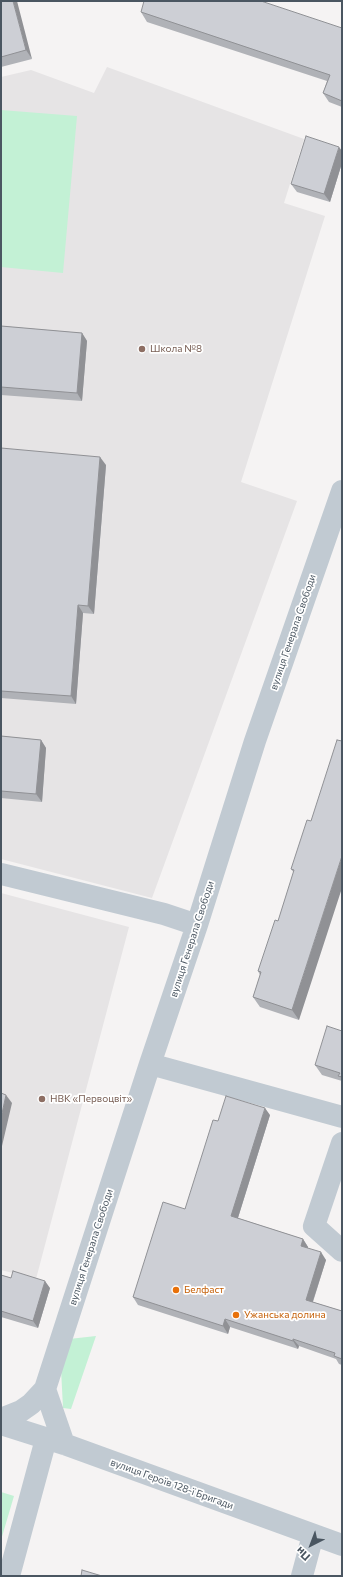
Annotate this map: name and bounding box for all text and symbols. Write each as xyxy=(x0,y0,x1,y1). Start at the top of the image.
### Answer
place label: Школа №8 xyxy=(150,343,202,355)
marker: Школа №8 xyxy=(137,344,147,354)
street label: вулиця Генерала Свободи xyxy=(268,573,318,691)
street label: вулиця Генерала Свободи xyxy=(168,879,216,999)
place label: НВК «Первоцвіт» xyxy=(50,1093,132,1105)
marker: НВК «Первоцвіт» xyxy=(37,1094,47,1104)
street label: вулиця Генерала Свободи xyxy=(67,1187,115,1307)
place label: Белфаст xyxy=(184,1284,224,1296)
marker: Белфаст xyxy=(171,1285,181,1295)
place label: Ужанська долина xyxy=(244,1309,326,1321)
marker: Ужанська долина xyxy=(231,1310,241,1320)
street label: вулиця Героїв 128-ї Бригади xyxy=(109,1456,235,1512)
north arrow xyxy=(291,1525,331,1565)
text: Пн xyxy=(293,1545,312,1564)

